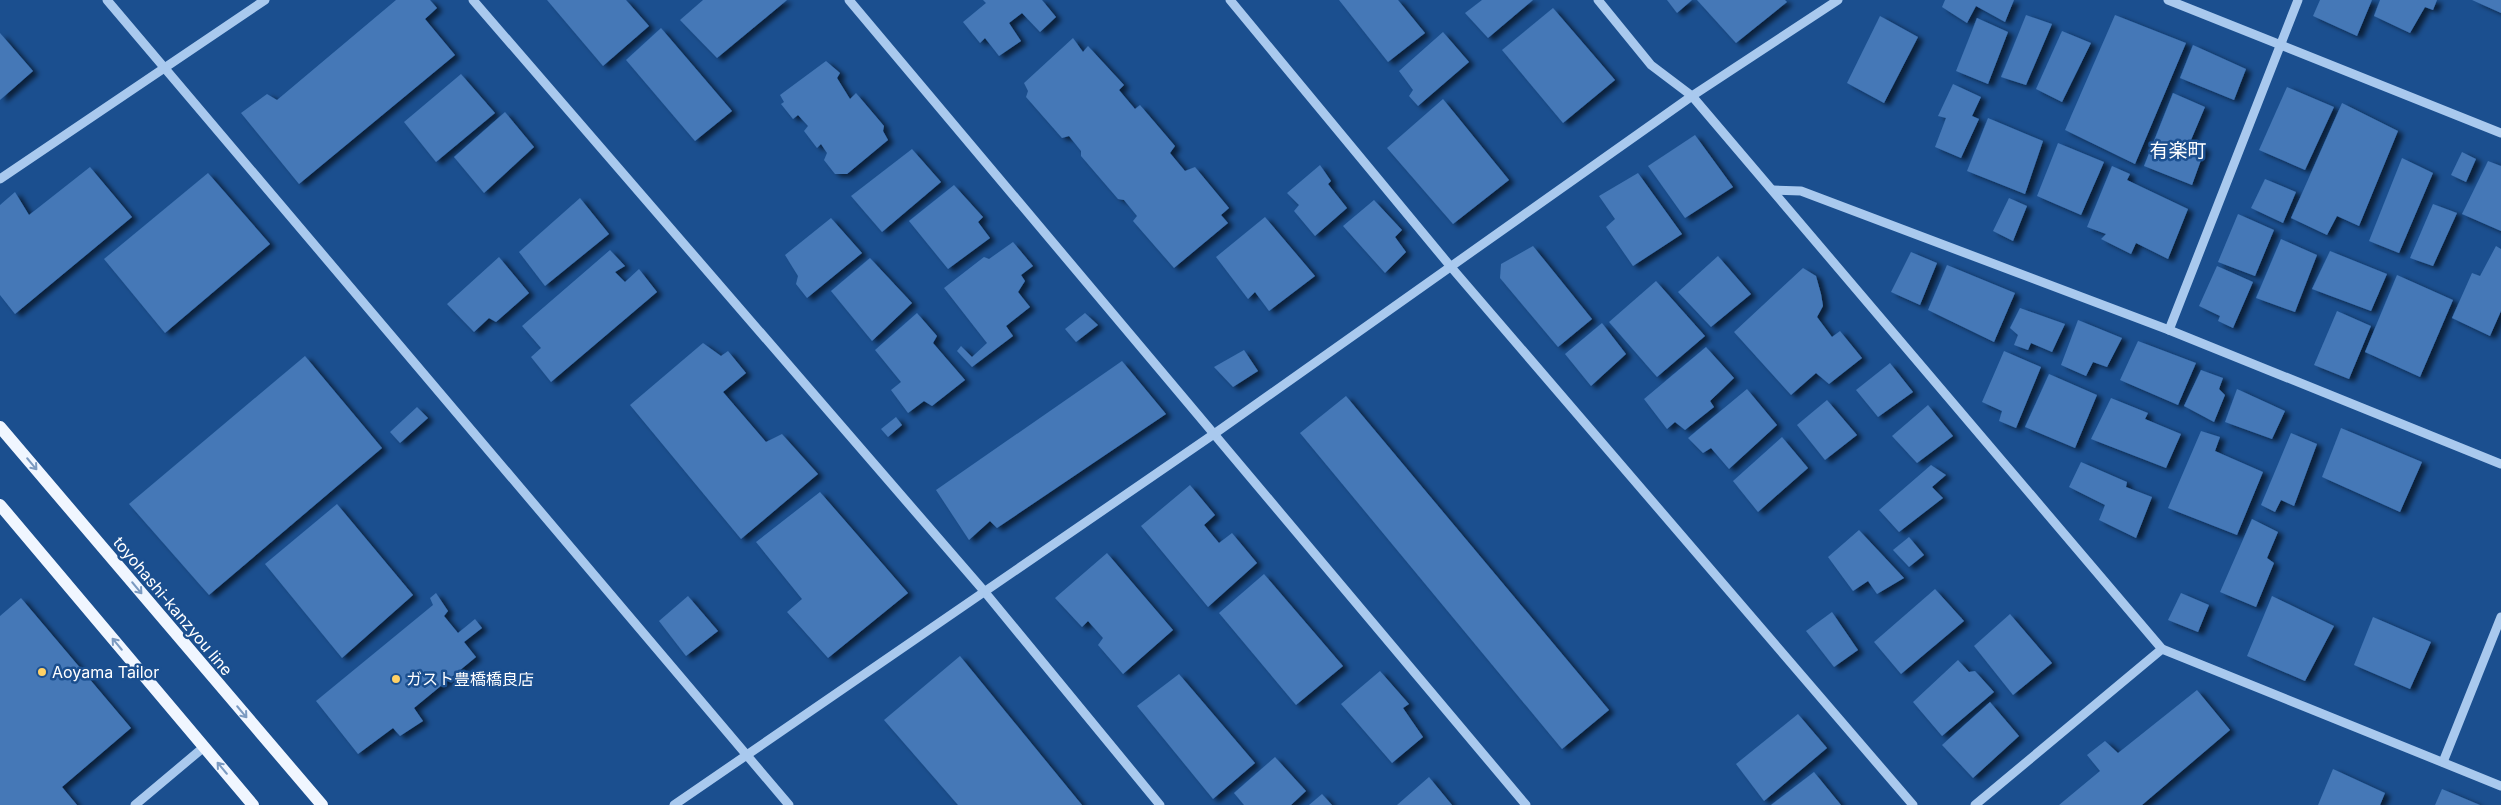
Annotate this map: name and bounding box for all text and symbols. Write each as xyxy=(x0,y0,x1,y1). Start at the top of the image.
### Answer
district label: 有楽町 xyxy=(2149,139,2207,162)
one-way arrow xyxy=(26,458,37,471)
street label: toyohashi-kanzyou line xyxy=(109,533,237,679)
one-way arrow xyxy=(131,581,142,594)
one-way arrow xyxy=(111,637,123,650)
place label: Aoyama Tailor xyxy=(52,662,159,682)
marker: Aoyama Tailor xyxy=(36,666,48,678)
place label: ガスト豊橋橋良店 xyxy=(406,669,534,689)
marker: ガスト豊橋橋良店 xyxy=(390,673,402,685)
one-way arrow xyxy=(237,705,248,718)
one-way arrow xyxy=(216,761,227,774)

